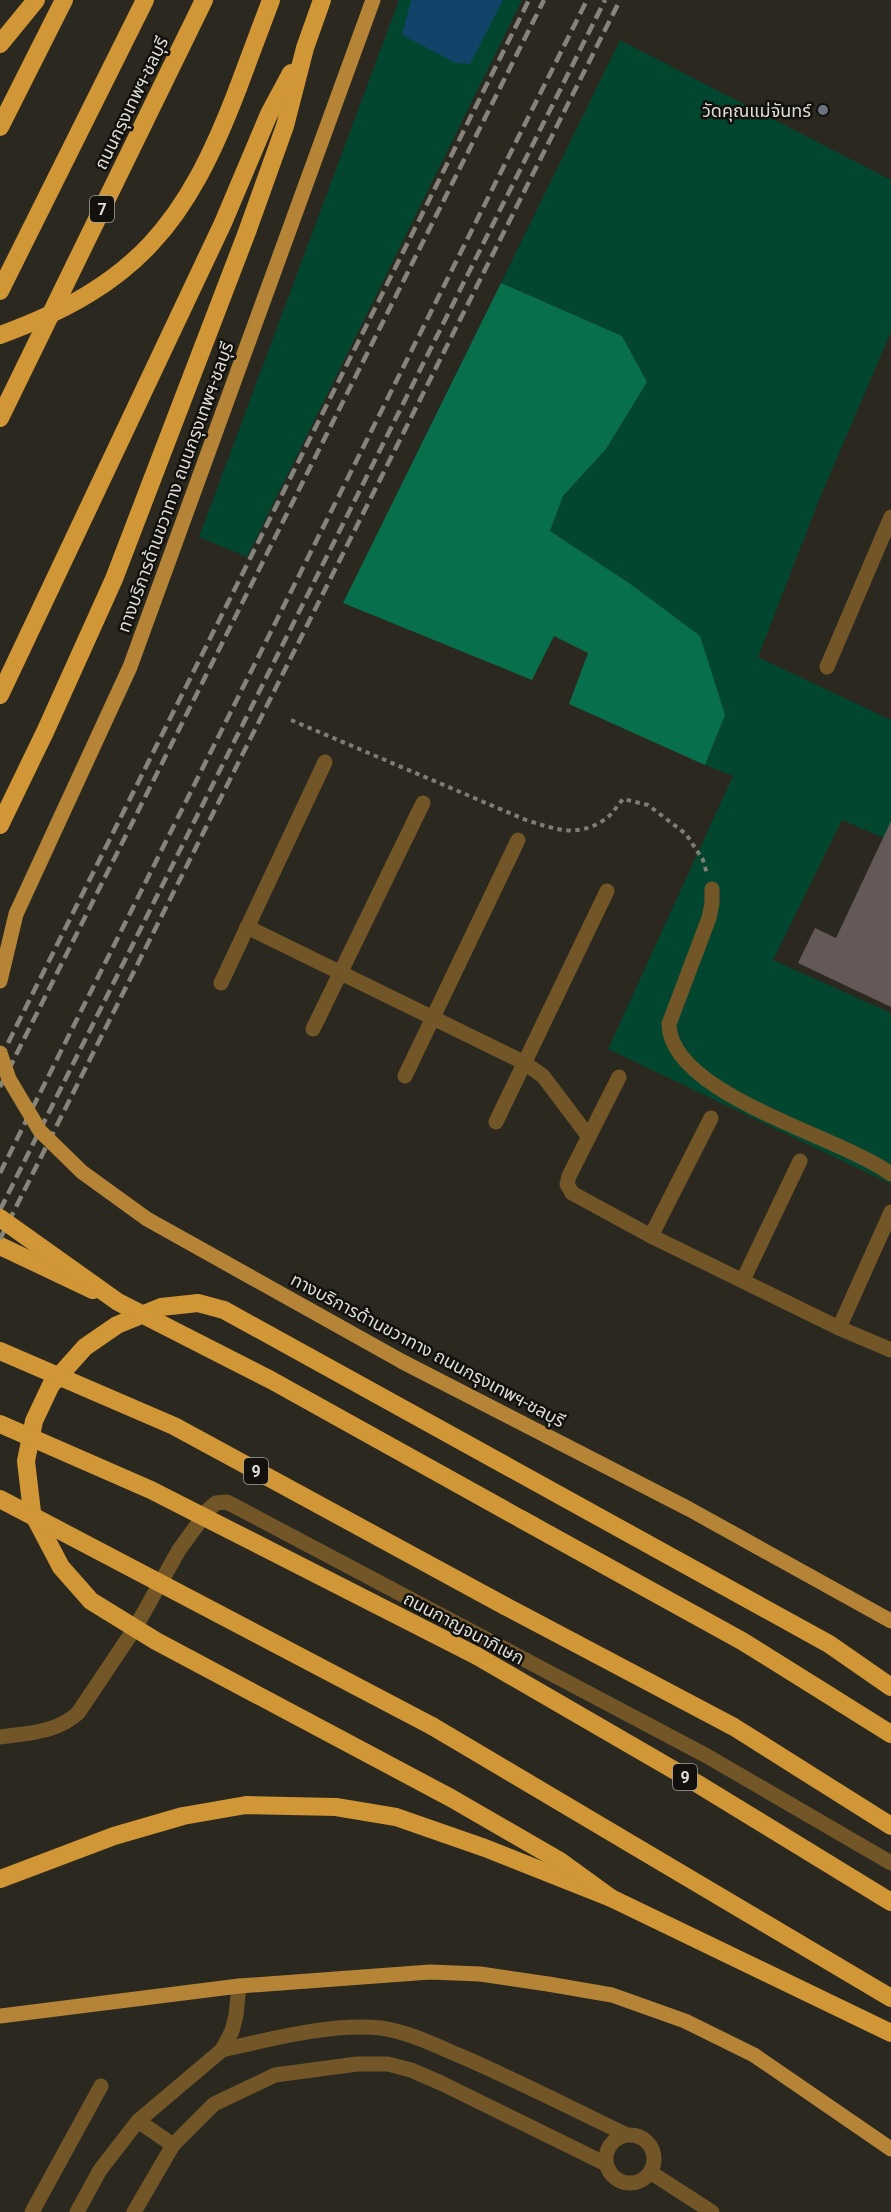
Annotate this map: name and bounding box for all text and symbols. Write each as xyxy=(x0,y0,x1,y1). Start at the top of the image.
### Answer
street label: ถนนกรุงเทพฯ-ชลบุรี xyxy=(90,33,173,173)
place label: วัดคุณแม่จันทร์ xyxy=(702,100,812,122)
marker: วัดคุณแม่จันทร์ xyxy=(816,103,830,117)
road number: 7 xyxy=(90,196,114,222)
street label: ทางบริการด้านขวาทาง ถนนกรุงเทพฯ-ชลบุรี xyxy=(113,339,238,635)
street label: ทางบริการด้านขวาทาง ถนนกรุงเทพฯ-ชลบุรี xyxy=(287,1269,569,1432)
road number: 9 xyxy=(244,1458,268,1484)
street label: ถนนกาญจนาภิเษก xyxy=(400,1587,528,1669)
road number: 9 xyxy=(673,1764,697,1790)

